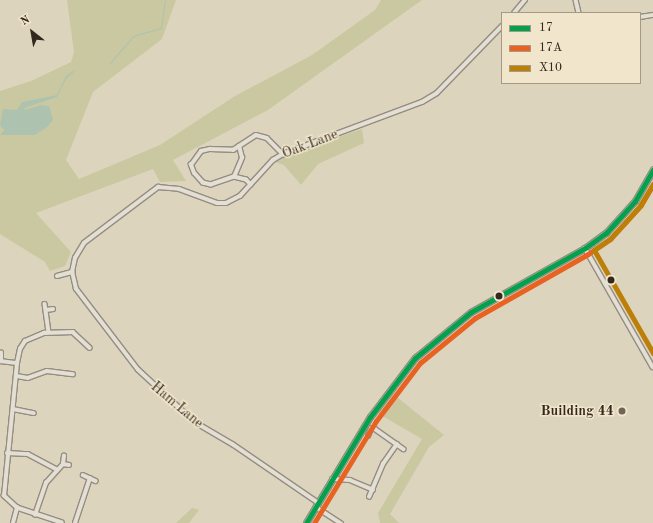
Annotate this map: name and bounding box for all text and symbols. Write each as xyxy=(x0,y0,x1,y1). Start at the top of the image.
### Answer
north arrow xyxy=(12,12,52,52)
legend xyxy=(501,12,641,84)
text: N xyxy=(19,14,32,28)
text: 17 xyxy=(539,22,553,34)
text: 17A xyxy=(539,42,562,54)
text: X10 xyxy=(539,62,562,74)
street label: Oak Lane xyxy=(280,126,340,162)
unlabelled marker xyxy=(606,275,616,285)
unlabelled marker xyxy=(494,291,504,301)
street label: Ham Lane xyxy=(147,378,207,432)
place label: Building 44 xyxy=(541,403,614,419)
marker: Building 44 xyxy=(617,406,627,416)

